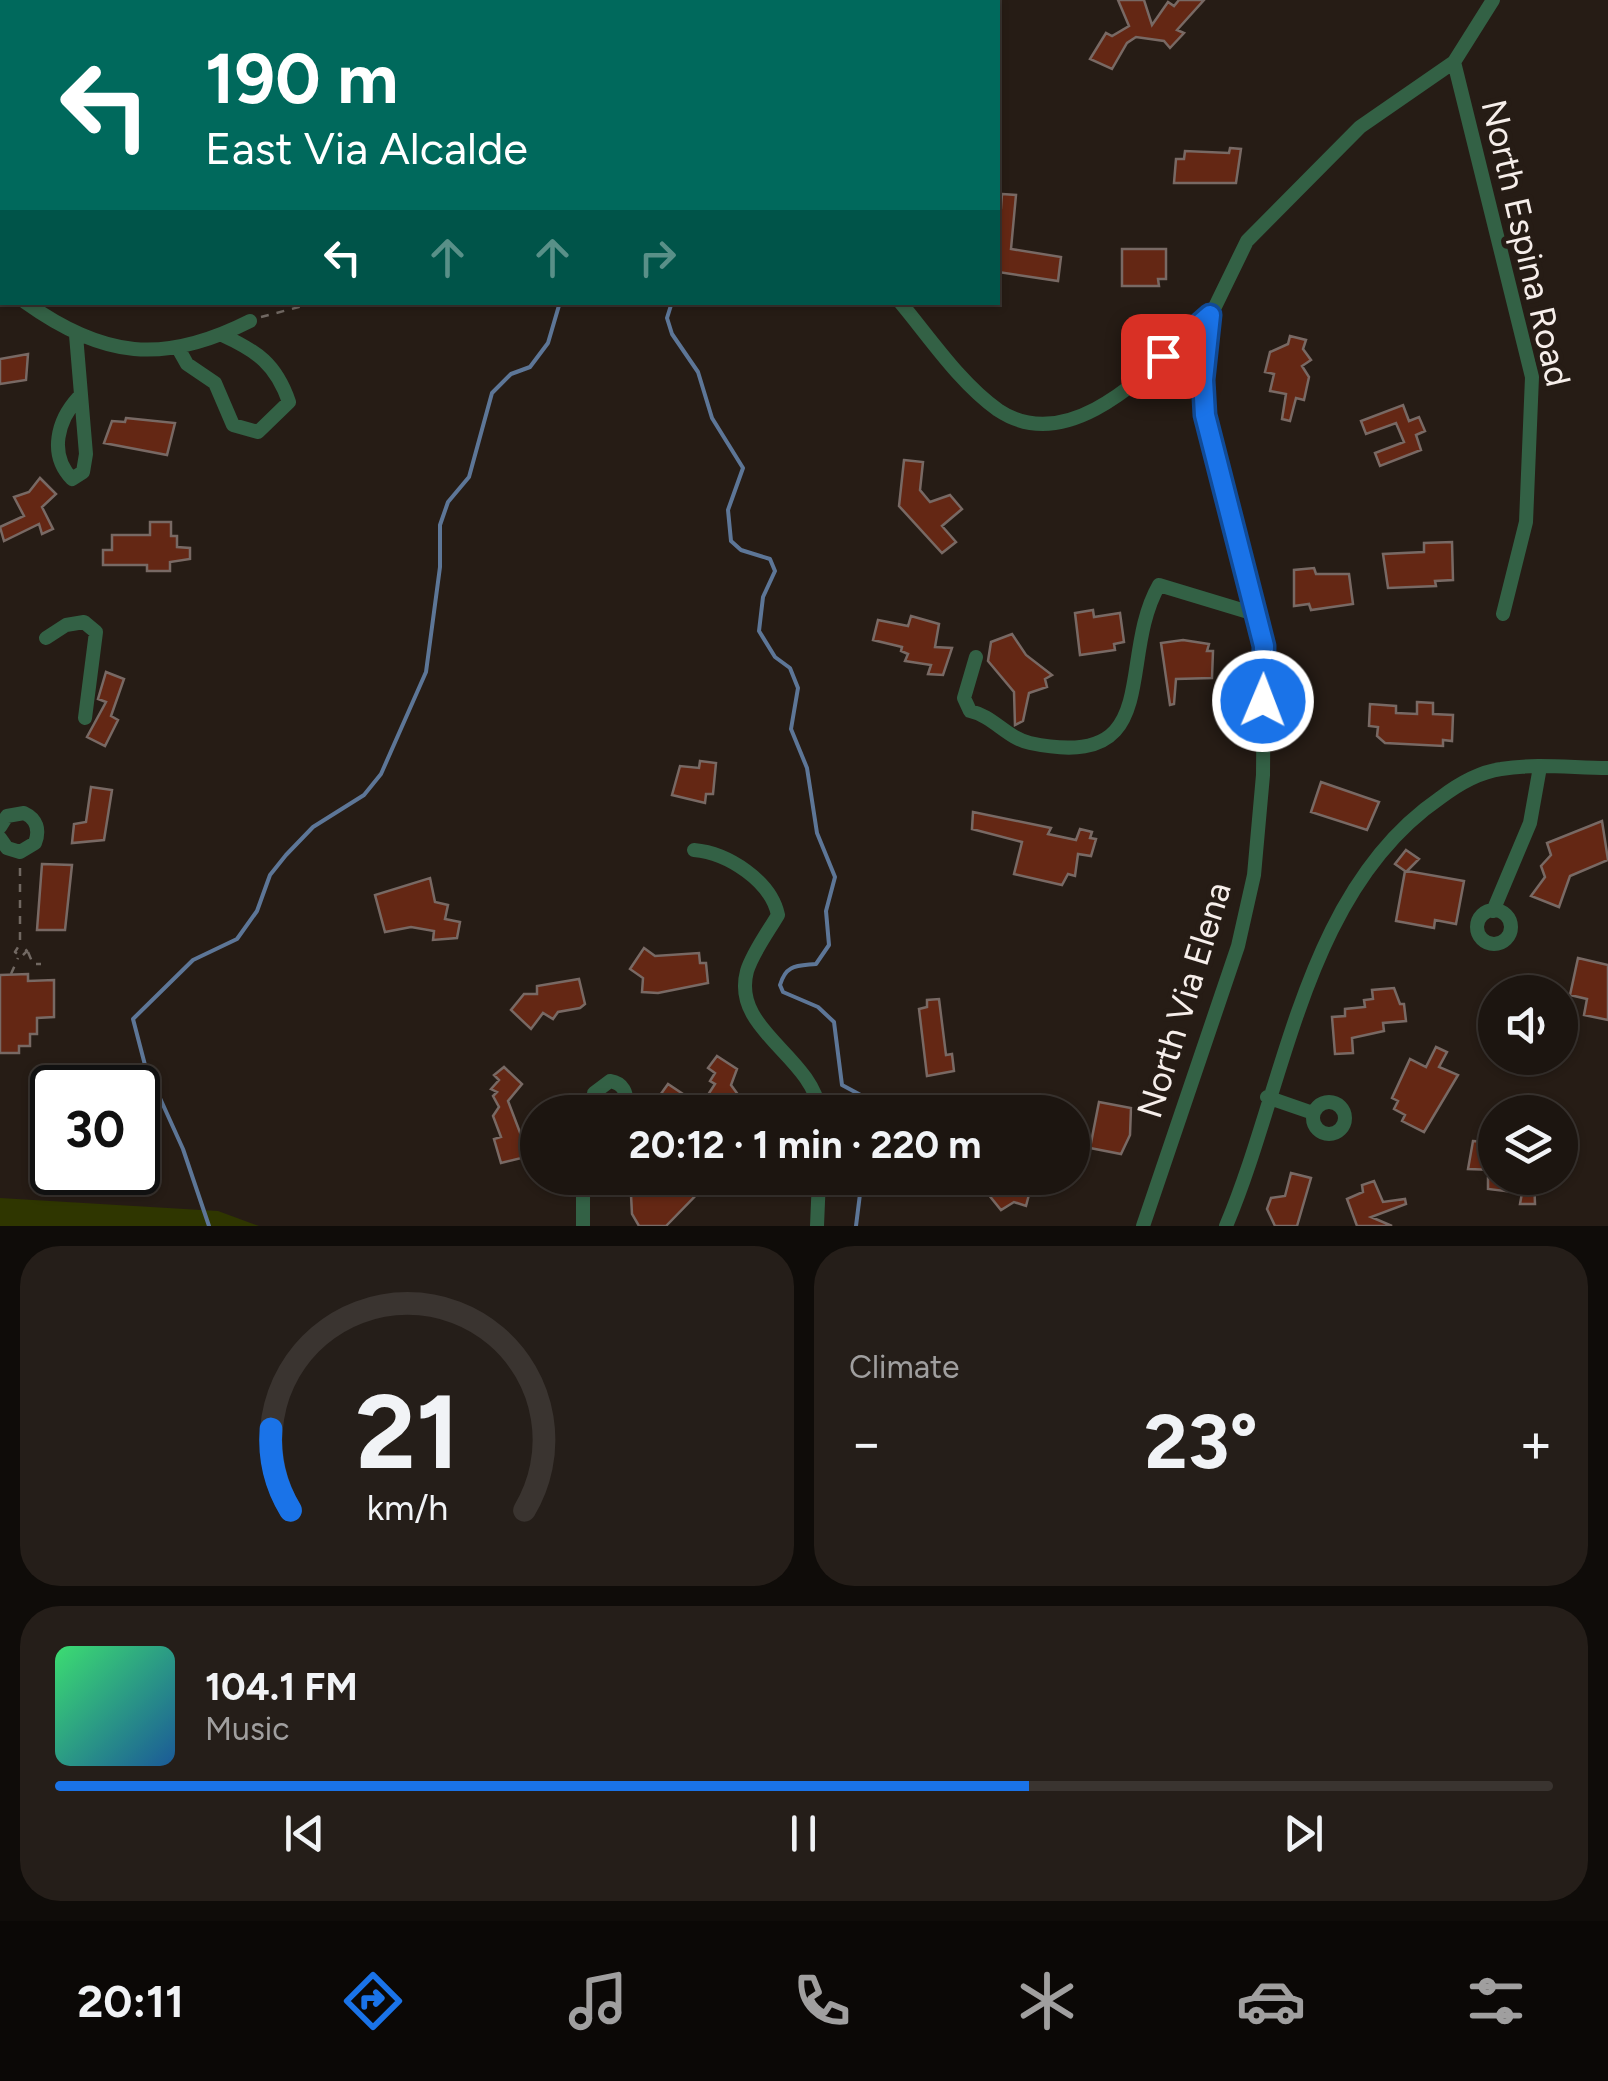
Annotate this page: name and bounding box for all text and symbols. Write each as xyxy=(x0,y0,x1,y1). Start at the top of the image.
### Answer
text: 190 m xyxy=(205,36,398,121)
icon: left xyxy=(40,40,170,170)
street label: North Espina Road xyxy=(1473,96,1579,390)
text: East Via Alcalde xyxy=(205,121,528,175)
icon: left xyxy=(315,230,370,285)
icon: ahead xyxy=(420,230,475,285)
icon: ahead xyxy=(525,230,580,285)
icon: right xyxy=(630,230,685,285)
pin xyxy=(1121,314,1206,399)
icon: arrive xyxy=(1136,329,1191,384)
position arrow xyxy=(1211,649,1315,753)
street label: North Via Elena xyxy=(1128,877,1240,1123)
map controls xyxy=(1478,975,1578,1195)
button: sound xyxy=(1478,975,1578,1075)
speed limit sign: 30 xyxy=(30,1065,160,1195)
button: layers xyxy=(1478,1095,1578,1195)
text: 20:12 · 1 min · 220 m xyxy=(629,1122,981,1168)
text: Climate xyxy=(849,1348,960,1386)
text: 21 xyxy=(355,1369,459,1494)
text: 23° xyxy=(1144,1397,1258,1487)
text: − xyxy=(849,1410,883,1476)
text: + xyxy=(1519,1410,1553,1476)
text: km/h xyxy=(366,1486,448,1529)
text: 104.1 FM xyxy=(205,1664,358,1710)
text: Music xyxy=(205,1710,290,1748)
icon: previous xyxy=(277,1806,332,1861)
icon: pause xyxy=(776,1806,831,1861)
icon: next xyxy=(1276,1806,1331,1861)
icon: directions xyxy=(338,1966,408,2036)
icon: music xyxy=(563,1966,633,2036)
icon: phone xyxy=(787,1966,857,2036)
icon: climate xyxy=(1012,1966,1082,2036)
icon: car xyxy=(1236,1966,1306,2036)
icon: filters xyxy=(1461,1966,1531,2036)
text: 20:11 xyxy=(77,1974,184,2028)

